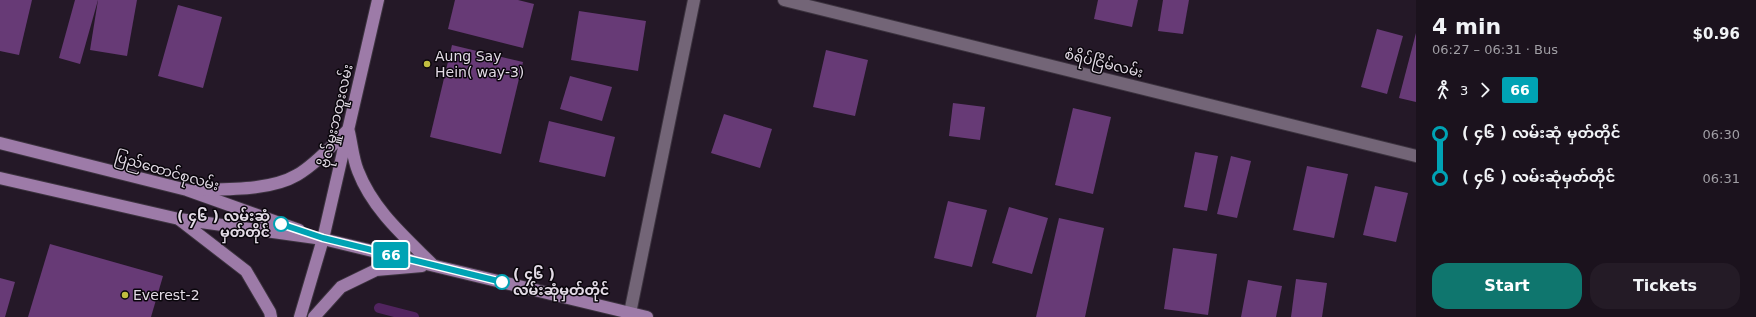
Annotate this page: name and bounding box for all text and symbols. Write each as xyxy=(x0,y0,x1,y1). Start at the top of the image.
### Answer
text: 4 min xyxy=(1432,14,1501,39)
text: $0.96 xyxy=(1693,25,1740,43)
text: 06:27 – 06:31 · Bus xyxy=(1432,42,1558,57)
street label: စံရိပ်ငြိမ်လမ်း xyxy=(1062,44,1145,84)
place label: Aung Say Hein( way-3) xyxy=(435,48,524,80)
marker: Aung Say Hein( way-3) xyxy=(422,59,432,69)
street label: ဗိုလ်မှူးဘထူးလမ်း xyxy=(314,62,360,170)
icon: walk xyxy=(1432,79,1454,101)
icon: forward xyxy=(1474,79,1496,101)
text: 66 xyxy=(1510,82,1530,98)
text: 3 xyxy=(1460,83,1468,98)
text: ( ၄၆ ) လမ်းဆုံ မှတ်တိုင် xyxy=(1462,124,1621,142)
text: 06:30 xyxy=(1703,127,1740,142)
street label: ပြည်ထောင်စုလမ်း xyxy=(112,147,221,197)
text: ( ၄၆ ) လမ်းဆုံမှတ်တိုင် xyxy=(1462,168,1615,186)
text: 06:31 xyxy=(1703,171,1740,186)
place label: ( ၄၆ ) လမ်းဆုံ မှတ်တိုင် xyxy=(177,206,270,244)
marker: ( ၄၆ ) လမ်းဆုံ မှတ်တိုင် xyxy=(273,216,289,232)
line badge: 66 xyxy=(373,242,409,268)
text: 66 xyxy=(381,247,401,263)
button: Start xyxy=(1432,263,1582,309)
button: Tickets xyxy=(1590,263,1740,309)
place label: ( ၄၆ ) လမ်းဆုံမှတ်တိုင် xyxy=(513,265,609,302)
marker: ( ၄၆ ) လမ်းဆုံမှတ်တိုင် xyxy=(494,274,510,290)
place label: Everest-2 xyxy=(133,287,200,303)
marker: Everest-2 xyxy=(120,290,130,300)

